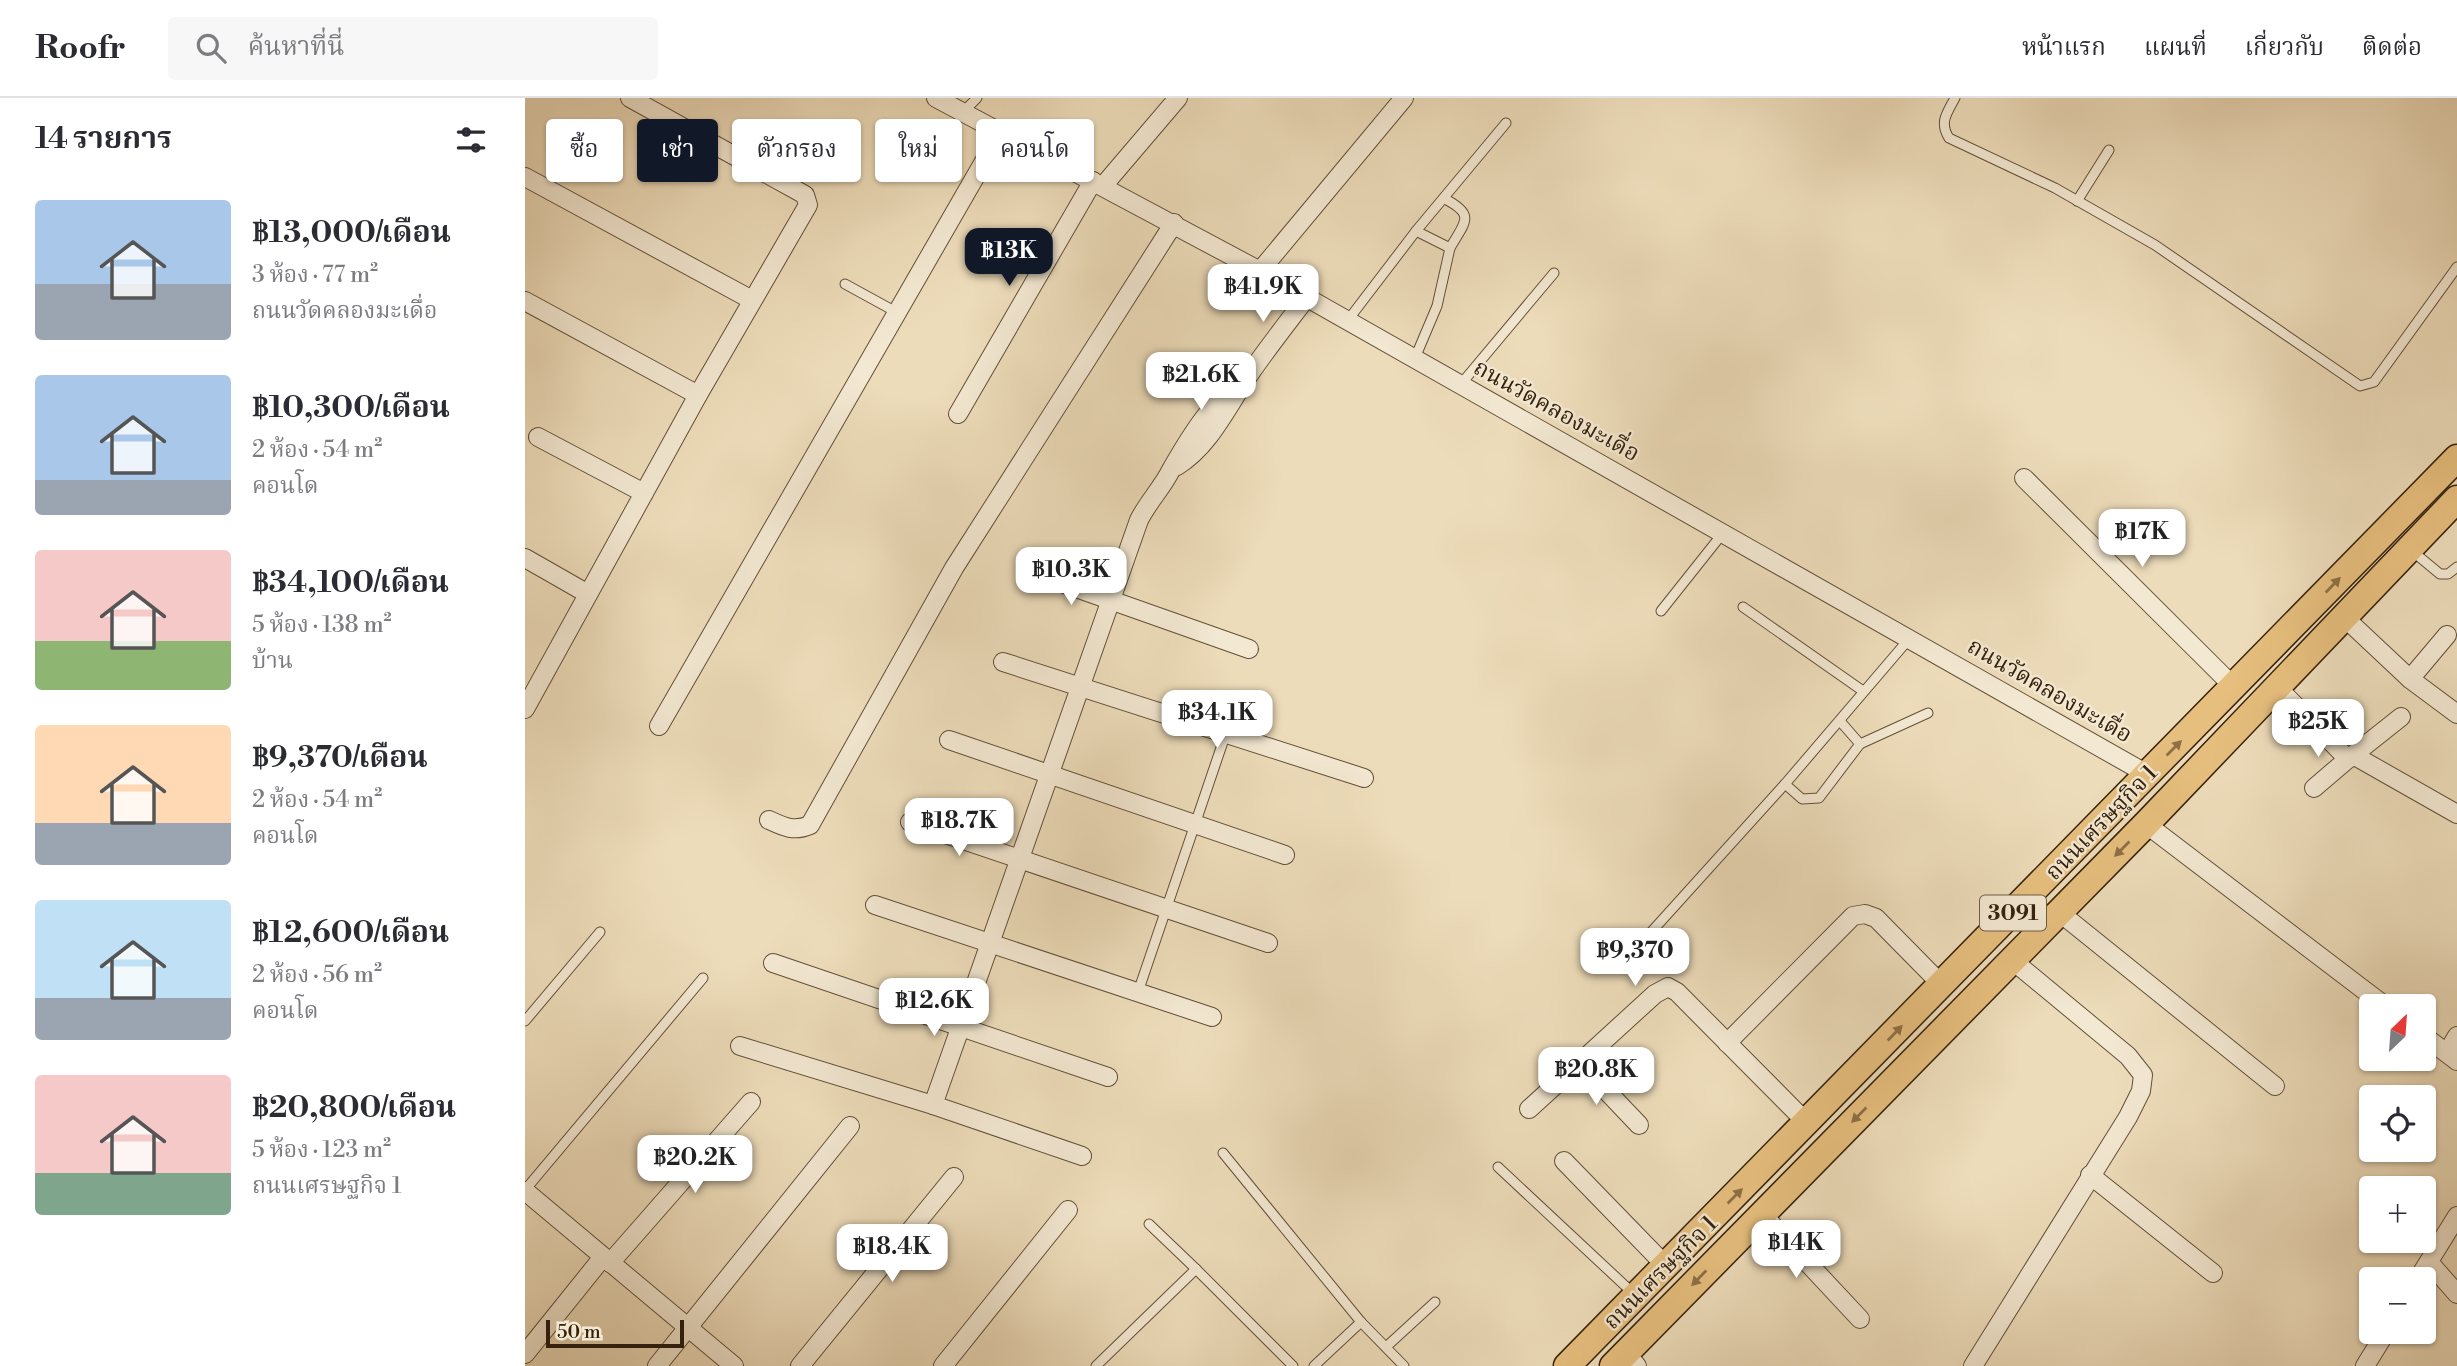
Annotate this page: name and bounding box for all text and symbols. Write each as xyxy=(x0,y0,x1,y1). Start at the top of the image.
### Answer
search box xyxy=(168,17,658,80)
text: Roofr xyxy=(35,28,126,69)
icon: search xyxy=(192,29,230,67)
text: ค้นหาที่นี่ xyxy=(248,31,344,63)
text: หน้าแรก xyxy=(2022,33,2106,63)
text: แผนที่ xyxy=(2144,33,2207,63)
text: เกี่ยวกับ xyxy=(2245,33,2324,63)
text: ติดต่อ xyxy=(2362,33,2422,63)
chip: ซื้อ xyxy=(546,119,623,182)
chip: เช่า xyxy=(637,119,718,182)
chip: ตัวกรอง xyxy=(732,119,861,182)
chip: ใหม่ xyxy=(875,119,962,182)
chip: คอนโด xyxy=(976,119,1094,182)
text: 14 รายการ xyxy=(35,120,172,158)
icon: filters xyxy=(452,121,490,159)
text: ฿13,000/เดือน xyxy=(252,214,451,252)
icon: home xyxy=(91,228,175,312)
pin: ฿13K xyxy=(968,228,1050,288)
text: ฿13K xyxy=(981,237,1037,265)
text: 3 ห้อง · 77 m² xyxy=(252,261,378,289)
pin: ฿41.9K xyxy=(1206,264,1320,324)
text: ฿41.9K xyxy=(1224,273,1302,301)
text: ถนนวัดคลองมะเดื่อ xyxy=(252,297,437,325)
street label: ถนนวัดคลองมะเดื่อ xyxy=(1469,350,1646,468)
pin: ฿21.6K xyxy=(1144,352,1258,412)
text: ฿21.6K xyxy=(1162,361,1240,389)
text: ฿10,300/เดือน xyxy=(252,389,450,427)
icon: home xyxy=(91,403,175,487)
text: 2 ห้อง · 54 m² xyxy=(252,436,382,464)
text: คอนโด xyxy=(252,472,319,500)
pin: ฿17K xyxy=(2101,510,2183,569)
text: ฿17K xyxy=(2115,518,2169,546)
pin: ฿10.3K xyxy=(1014,547,1128,607)
text: ฿10.3K xyxy=(1032,556,1110,584)
text: ฿34,100/เดือน xyxy=(252,564,449,602)
icon: home xyxy=(91,578,175,662)
one-way arrow xyxy=(2324,578,2341,594)
text: 5 ห้อง · 138 m² xyxy=(252,611,392,639)
street label: ถนนวัดคลองมะเดื่อ xyxy=(1962,629,2139,749)
text: บ้าน xyxy=(252,647,293,675)
pin: ฿34.1K xyxy=(1160,690,1274,750)
text: ฿34.1K xyxy=(1178,699,1256,727)
pin: ฿25K xyxy=(2277,700,2359,759)
text: ฿25K xyxy=(2288,708,2348,736)
text: ฿9,370/เดือน xyxy=(252,739,428,777)
one-way arrow xyxy=(2165,739,2182,756)
icon: home xyxy=(91,753,175,837)
street label: ถนนเศรษฐกิจ 1 xyxy=(2040,759,2164,886)
text: 2 ห้อง · 54 m² xyxy=(252,786,382,814)
pin: ฿18.7K xyxy=(902,798,1016,858)
text: ฿18.7K xyxy=(921,807,997,835)
text: คอนโด xyxy=(252,822,319,850)
one-way arrow xyxy=(2113,840,2130,857)
road number: 3091 xyxy=(1980,896,2046,930)
text: ฿12,600/เดือน xyxy=(252,914,449,952)
icon: home xyxy=(91,928,175,1012)
pin: ฿9,370 xyxy=(1578,928,1692,988)
text: ฿9,370 xyxy=(1596,937,1674,965)
text: 2 ห้อง · 56 m² xyxy=(252,961,382,989)
pin: ฿12.6K xyxy=(877,978,991,1038)
text: ฿12.6K xyxy=(895,987,973,1015)
north arrow xyxy=(2359,994,2436,1071)
map controls xyxy=(2359,994,2436,1344)
text: คอนโด xyxy=(252,997,319,1025)
one-way arrow xyxy=(1886,1026,1903,1042)
pin: ฿20.8K xyxy=(1539,1048,1653,1107)
text: ฿20.8K xyxy=(1554,1056,1638,1084)
button: locate xyxy=(2359,1085,2436,1162)
text: ฿20,800/เดือน xyxy=(252,1089,456,1127)
icon: home xyxy=(91,1103,175,1187)
one-way arrow xyxy=(1850,1107,1867,1124)
text: 5 ห้อง · 123 m² xyxy=(252,1136,391,1164)
pin: ฿20.2K xyxy=(638,1136,752,1195)
text: ฿20.2K xyxy=(653,1144,737,1172)
text: ถนนเศรษฐกิจ 1 xyxy=(252,1172,402,1200)
button: + xyxy=(2359,1176,2436,1253)
one-way arrow xyxy=(1727,1187,1744,1204)
street label: ถนนเศรษฐกิจ 1 xyxy=(1598,1210,1724,1336)
pin: ฿14K xyxy=(1755,1220,1837,1280)
pin: ฿18.4K xyxy=(835,1224,949,1284)
text: ฿14K xyxy=(1768,1229,1824,1257)
text: ฿18.4K xyxy=(853,1233,931,1261)
button: − xyxy=(2359,1267,2436,1344)
one-way arrow xyxy=(1691,1269,1708,1286)
scale bar xyxy=(546,1317,684,1349)
text: 50 m xyxy=(557,1320,601,1344)

